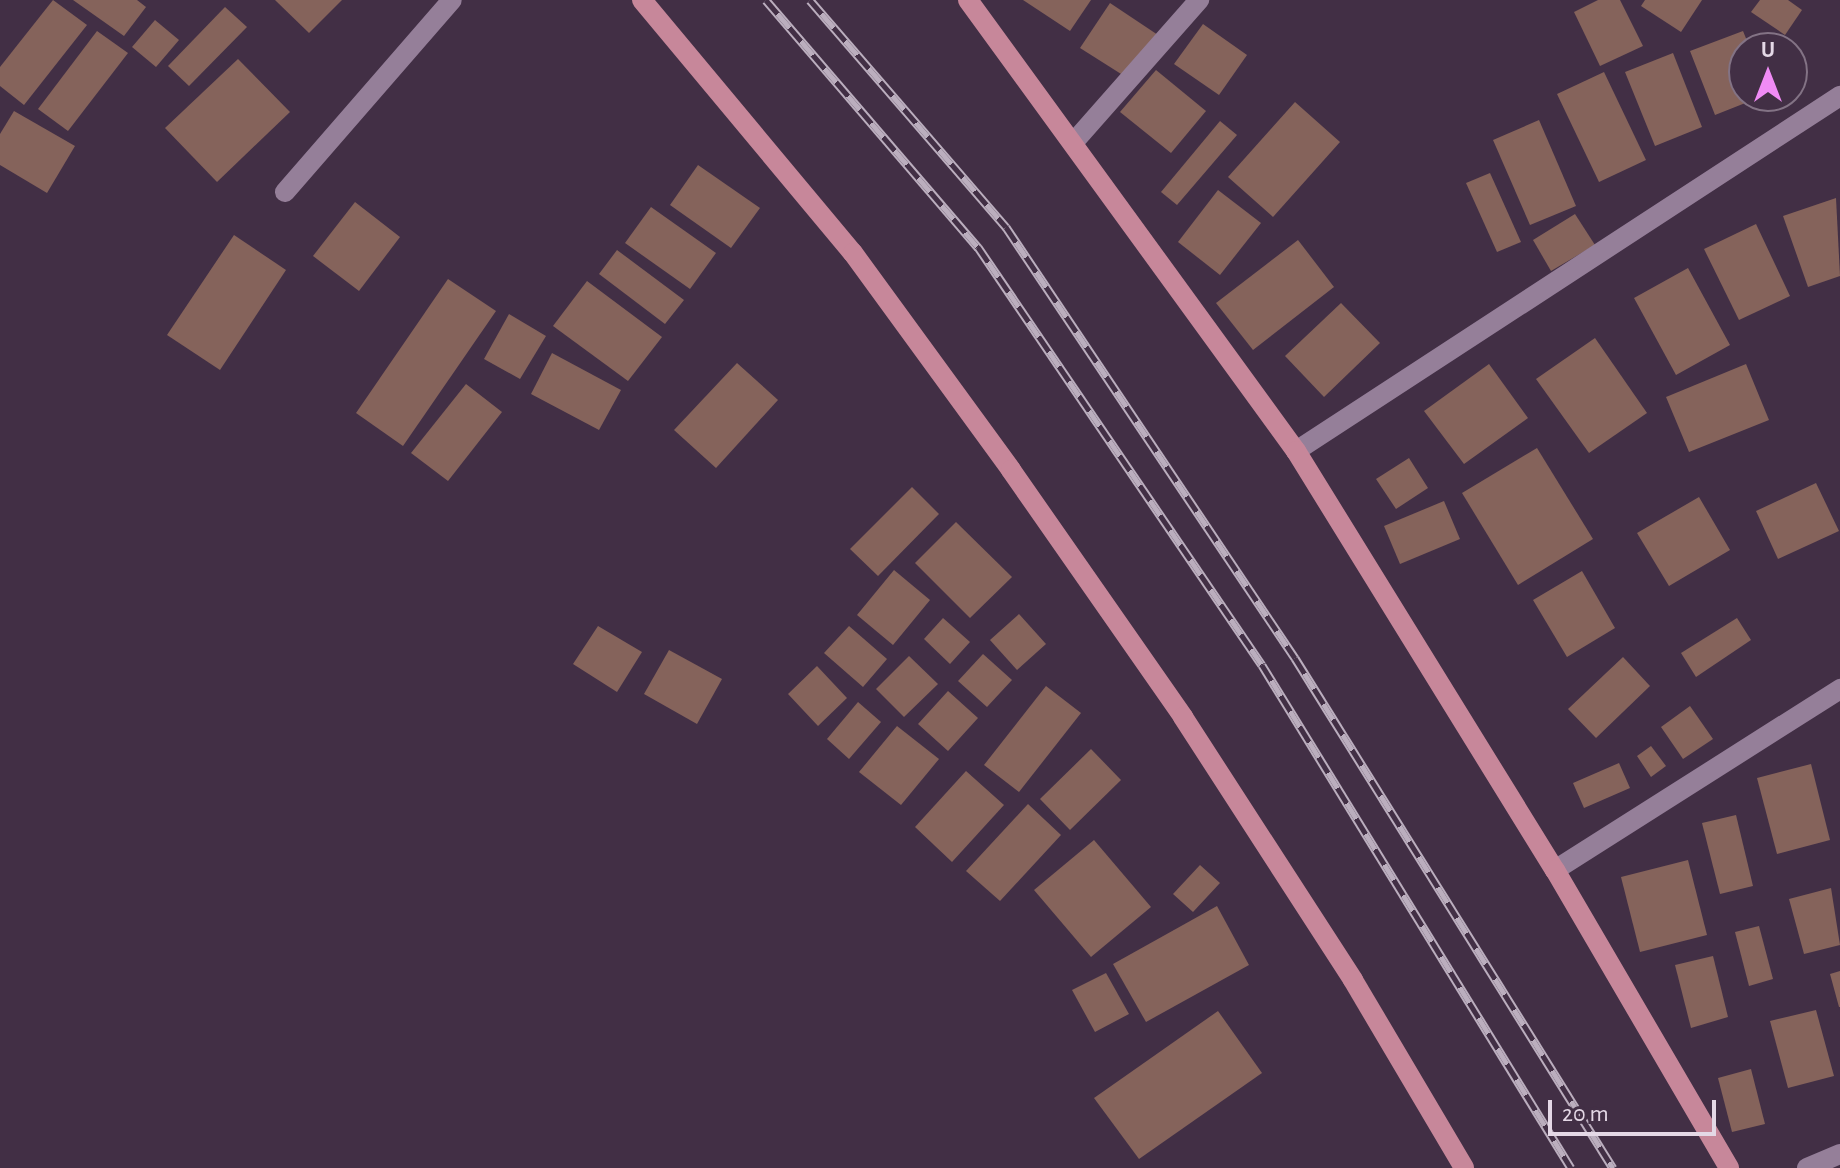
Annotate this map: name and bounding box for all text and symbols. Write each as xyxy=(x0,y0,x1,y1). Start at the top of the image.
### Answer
north arrow xyxy=(1728,32,1808,112)
text: U xyxy=(1761,39,1775,61)
scale bar xyxy=(1552,1084,1720,1134)
text: 20 m xyxy=(1562,1102,1609,1126)

